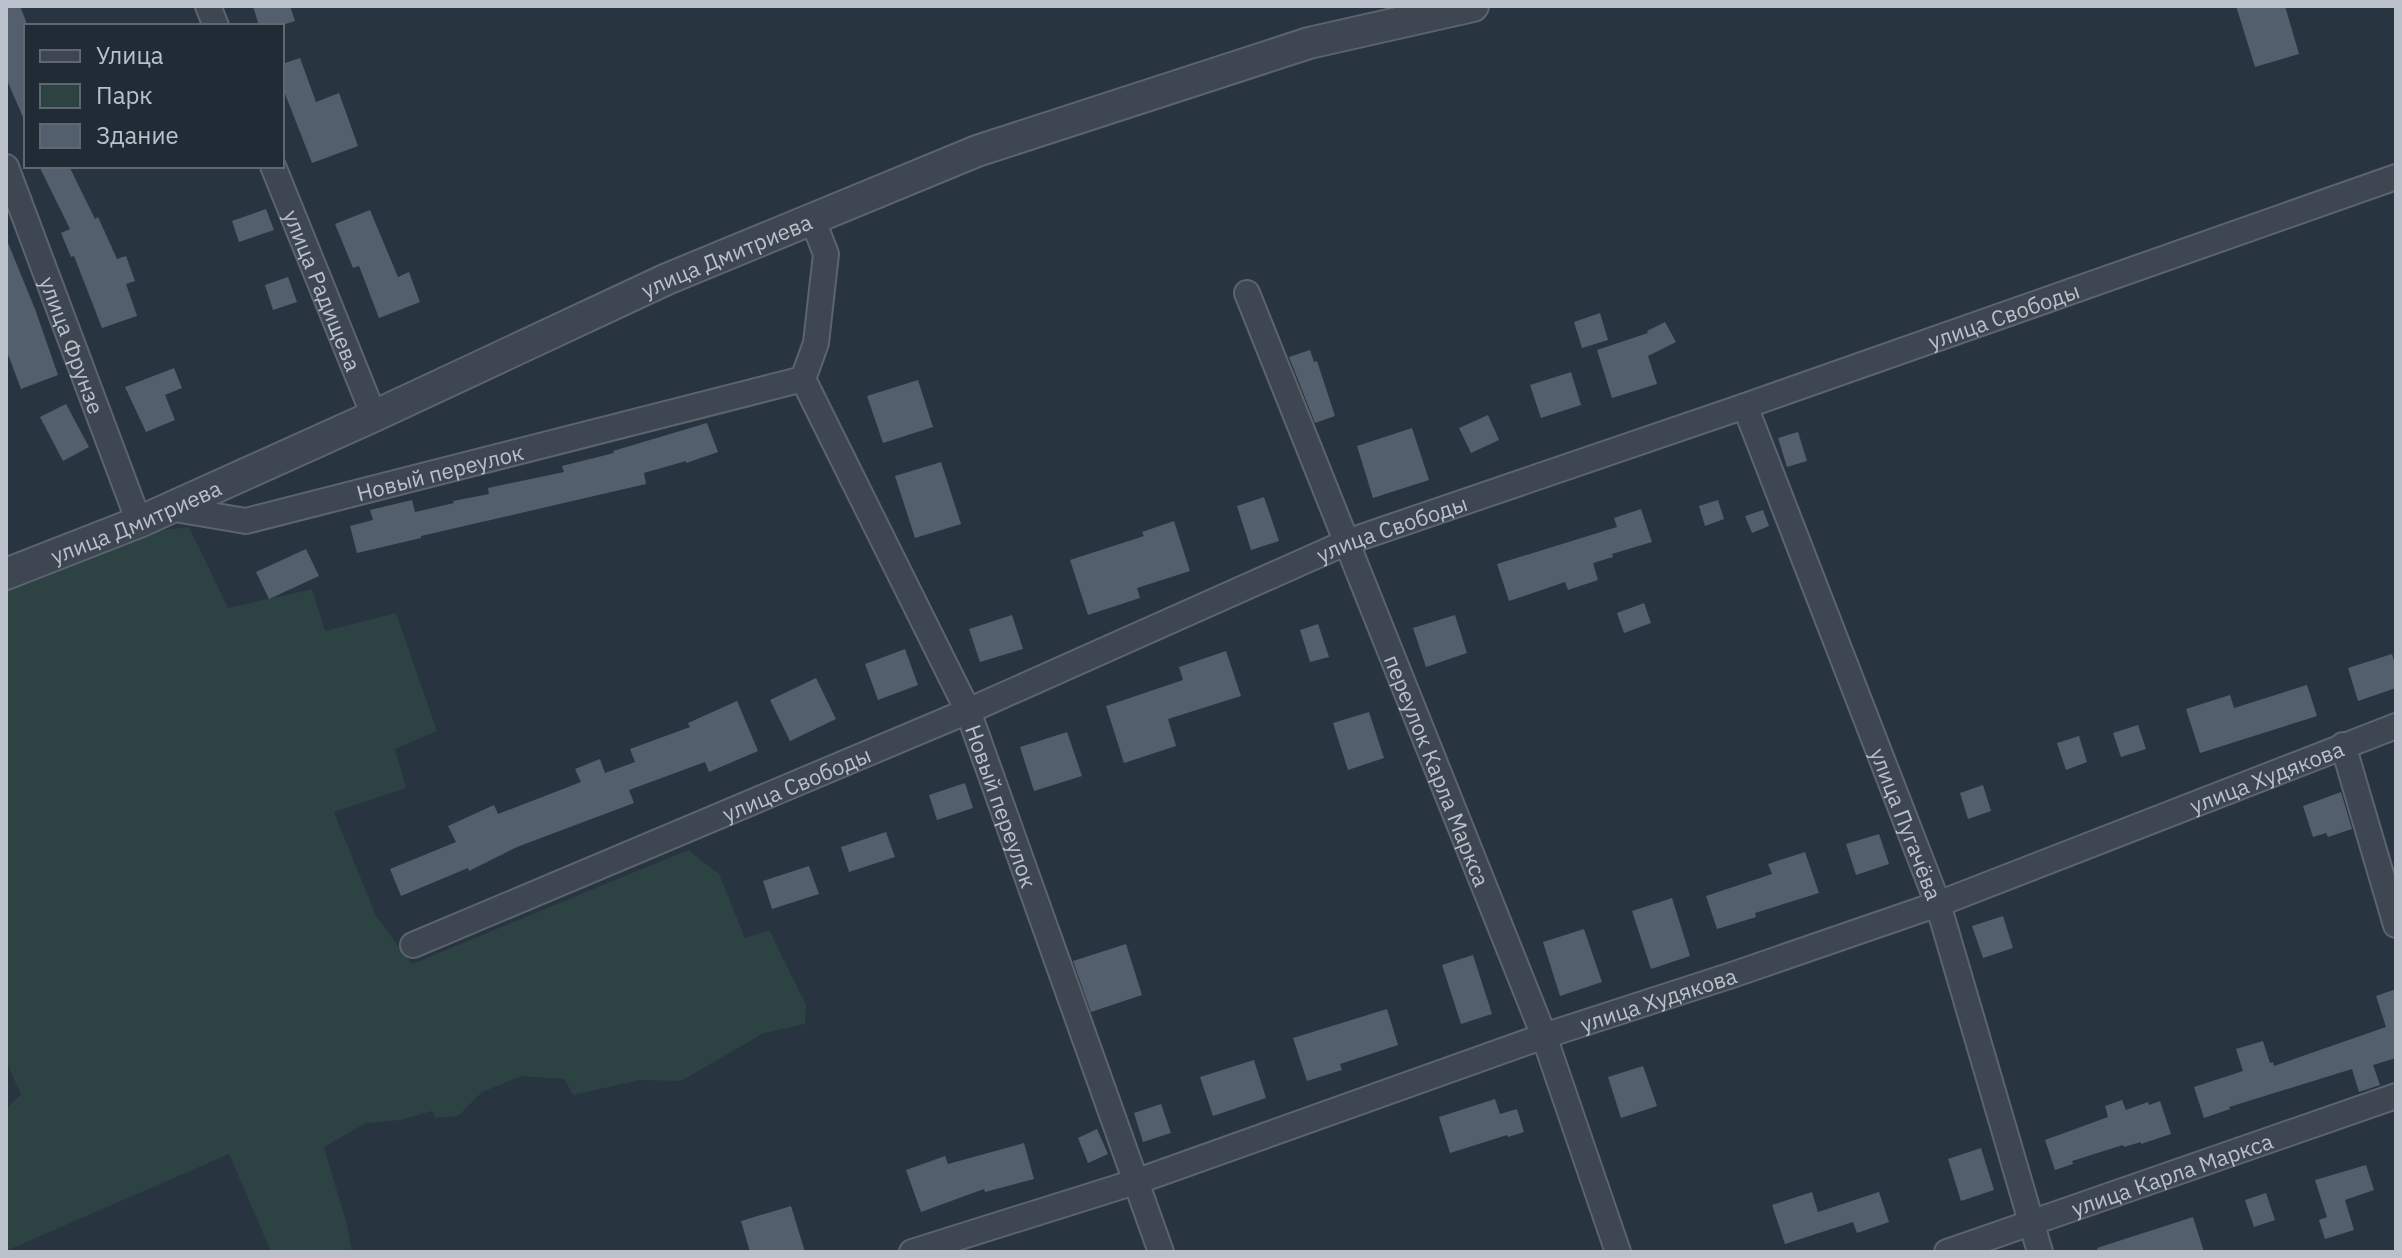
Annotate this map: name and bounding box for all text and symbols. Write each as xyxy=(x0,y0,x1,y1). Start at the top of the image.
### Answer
legend xyxy=(24,24,284,168)
text: Улица xyxy=(96,39,164,71)
text: Парк xyxy=(96,79,153,111)
text: Здание xyxy=(96,119,179,151)
street label: улица Радищева xyxy=(278,205,369,376)
street label: улица Дмитриева xyxy=(636,206,816,304)
street label: улица Фрунзе xyxy=(34,272,112,418)
street label: улица Свободы xyxy=(1924,275,2083,355)
street label: Новый переулок xyxy=(353,436,526,507)
street label: улица Дмитриева xyxy=(46,472,226,570)
street label: улица Свободы xyxy=(1311,488,1471,568)
street label: переулок Карла Маркса xyxy=(1378,650,1497,891)
street label: Новый переулок xyxy=(959,720,1044,891)
street label: улица Худякова xyxy=(2185,733,2348,819)
street label: улица Свободы xyxy=(718,739,875,828)
street label: улица Пугачёва xyxy=(1864,743,1950,904)
street label: улица Худякова xyxy=(1576,960,1740,1038)
street label: улица Карла Маркса xyxy=(2067,1125,2277,1222)

